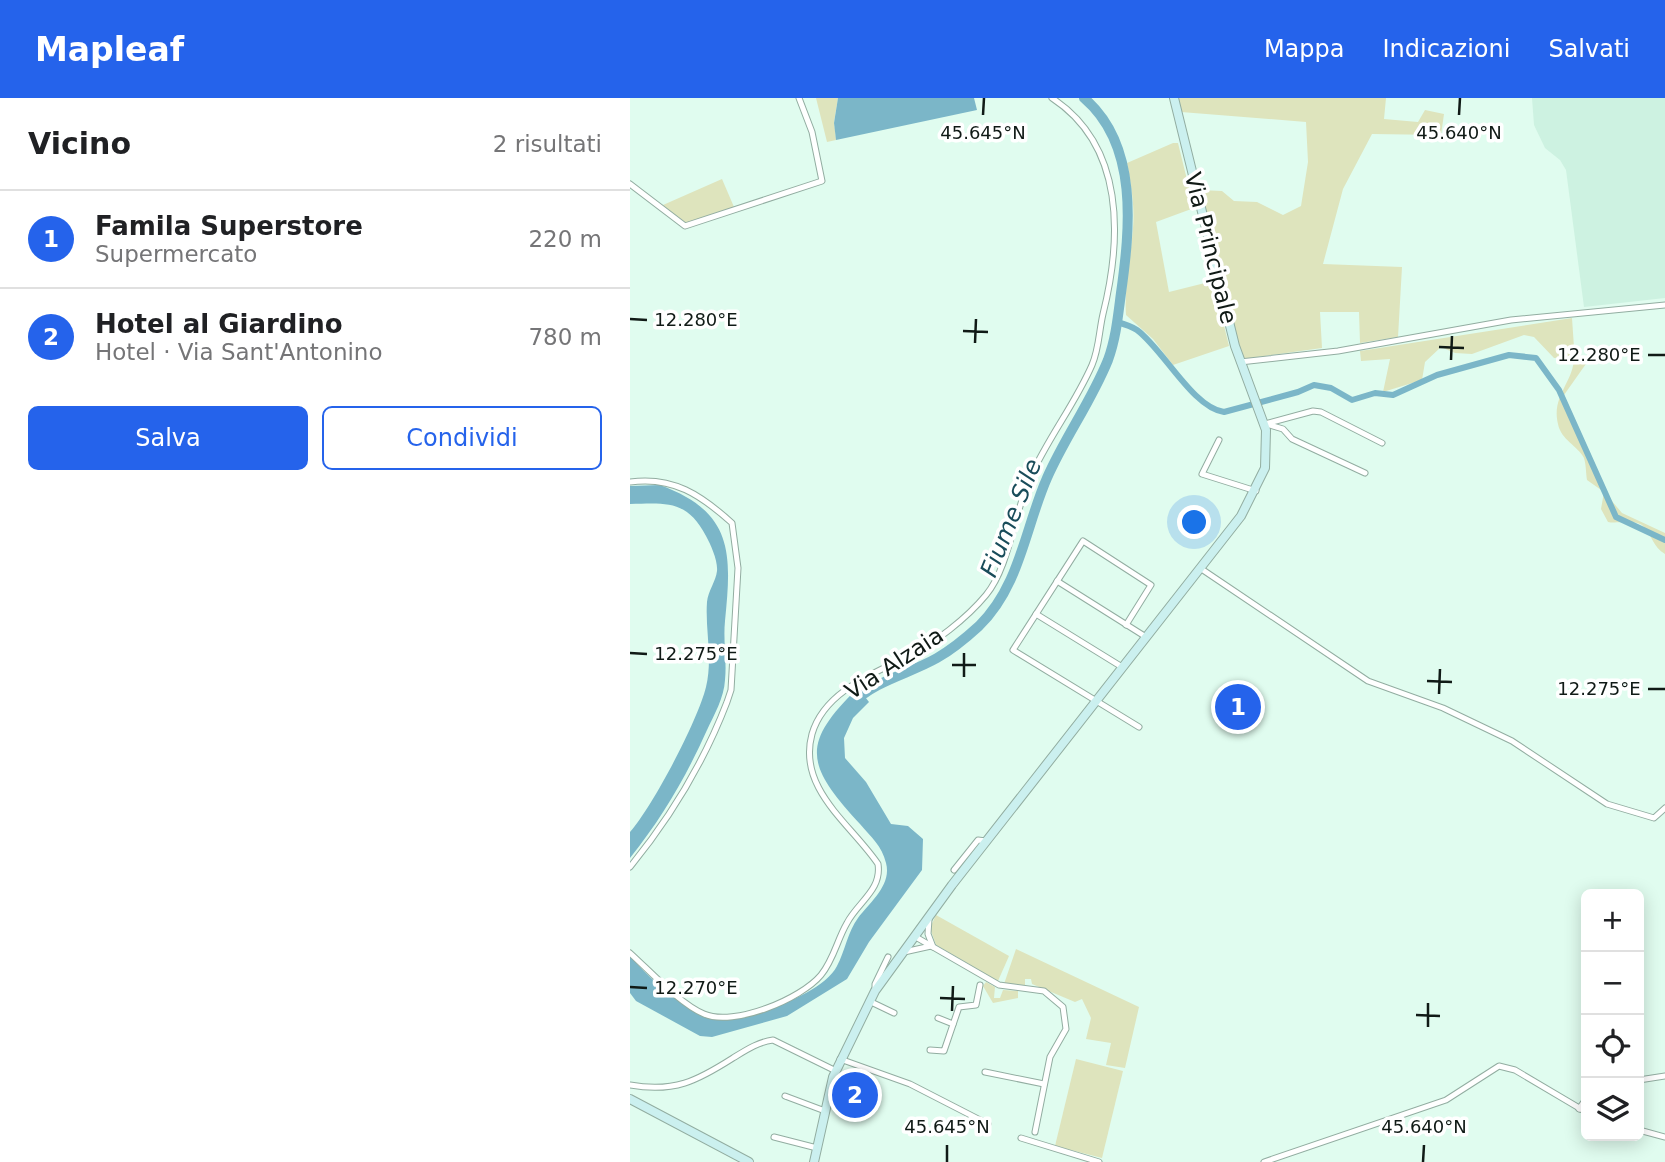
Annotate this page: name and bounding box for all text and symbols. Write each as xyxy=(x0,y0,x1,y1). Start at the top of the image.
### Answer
text: Mapleaf xyxy=(35,30,184,69)
text: Mappa xyxy=(1264,35,1344,63)
text: Indicazioni xyxy=(1382,35,1510,63)
text: Salvati xyxy=(1548,35,1630,63)
text: 45.645°N xyxy=(940,122,1026,143)
text: 45.640°N xyxy=(1416,122,1502,143)
text: Vicino xyxy=(28,126,131,161)
text: 2 risultati xyxy=(493,131,602,157)
street label: Via Principale xyxy=(1180,170,1242,326)
text: Famila Superstore xyxy=(95,211,363,241)
text: 1 xyxy=(43,226,59,252)
text: 220 m xyxy=(528,226,602,252)
text: Supermercato xyxy=(95,241,257,267)
text: Hotel al Giardino xyxy=(95,309,343,339)
text: 12.280°E xyxy=(654,309,738,330)
text: 2 xyxy=(43,324,59,350)
text: 780 m xyxy=(528,324,602,350)
text: Hotel · Via Sant'Antonino xyxy=(95,339,383,365)
text: 12.280°E xyxy=(1557,344,1641,365)
button: Salva xyxy=(28,406,308,470)
button: Condividi xyxy=(322,406,602,470)
water label: Fiume Sile xyxy=(975,455,1047,581)
your location xyxy=(1177,505,1211,539)
street label: Via Alzaia xyxy=(840,622,948,704)
text: 12.275°E xyxy=(654,643,738,664)
text: 12.275°E xyxy=(1557,678,1641,699)
pin: 1 xyxy=(1215,681,1261,733)
map controls xyxy=(1581,889,1644,1141)
button: + xyxy=(1581,889,1644,952)
button: − xyxy=(1581,952,1644,1015)
text: 12.270°E xyxy=(654,977,738,998)
button: locate xyxy=(1581,1015,1644,1078)
pin: 2 xyxy=(832,1069,878,1121)
button: layers xyxy=(1581,1078,1644,1141)
text: 45.645°N xyxy=(904,1116,990,1137)
text: 45.640°N xyxy=(1381,1116,1467,1137)

